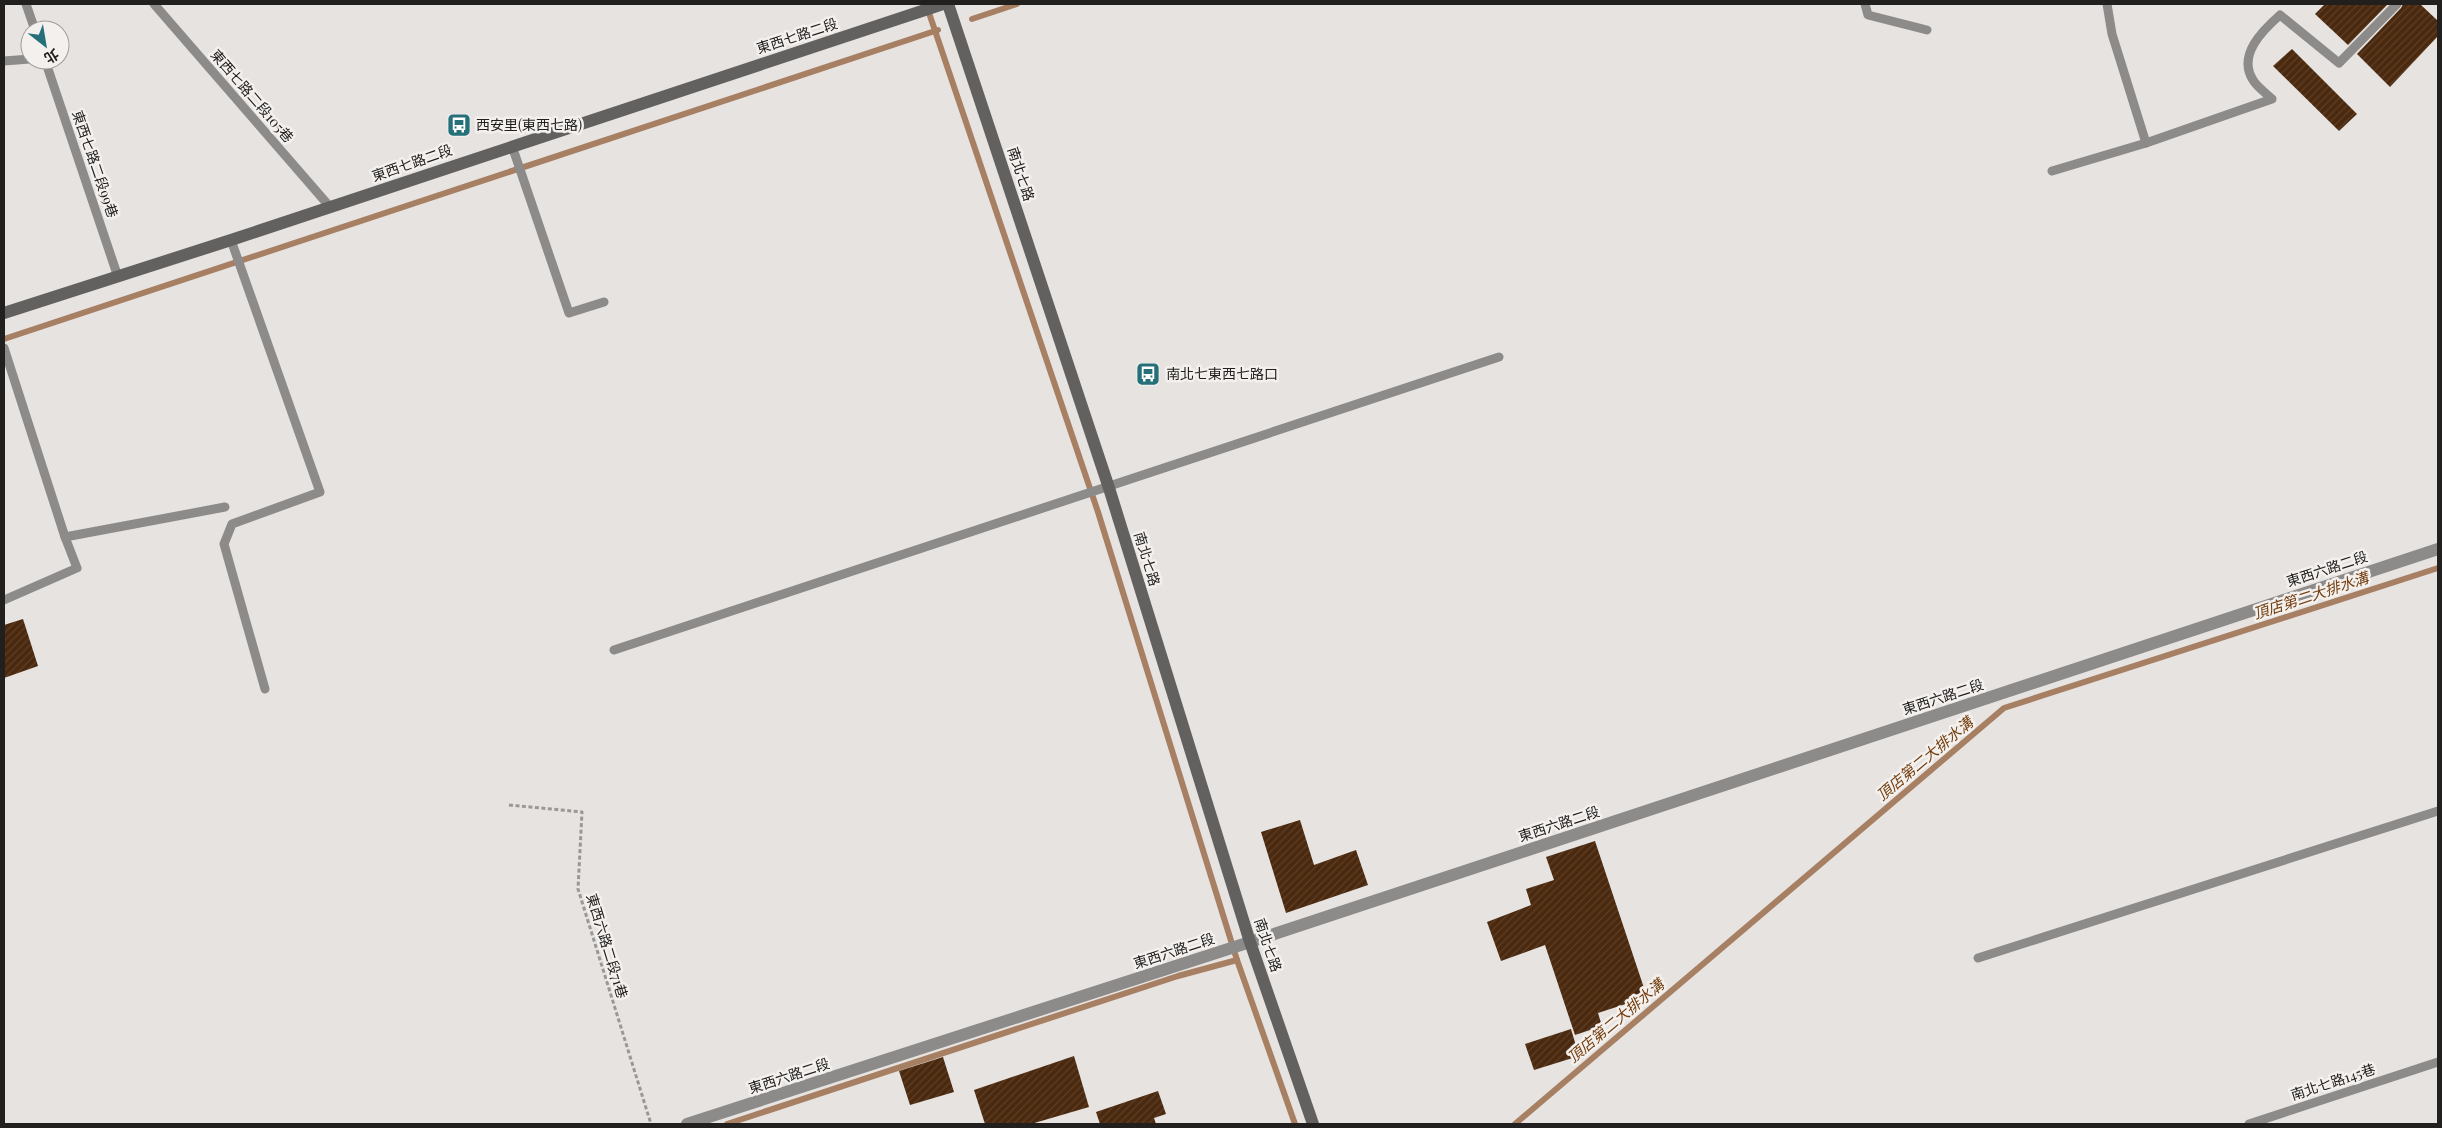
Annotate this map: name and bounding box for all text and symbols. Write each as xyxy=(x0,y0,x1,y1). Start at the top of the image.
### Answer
street label: 東西七路二段 xyxy=(754,14,840,58)
north arrow xyxy=(20,20,70,70)
text: 北 xyxy=(41,45,63,68)
street label: 東西七路二段105巷 xyxy=(207,45,298,146)
street label: 東西七路二段99巷 xyxy=(68,108,123,220)
bus stop icon: 西安里(東西七路) xyxy=(446,112,472,138)
place label: 西安里(東西七路) xyxy=(476,115,582,134)
street label: 東西七路二段 xyxy=(369,140,455,185)
street label: 南北七路 xyxy=(1004,144,1039,203)
bus stop icon: 南北七東西七路口 xyxy=(1135,361,1161,387)
place label: 南北七東西七路口 xyxy=(1166,364,1278,383)
street label: 南北七路 xyxy=(1130,529,1165,588)
street label: 東西六路二段 xyxy=(2284,547,2370,591)
water label: 頂店第二大排水溝 xyxy=(2251,566,2373,623)
street label: 東西六路二段 xyxy=(1900,675,1986,719)
water label: 頂店第二大排水溝 xyxy=(1872,711,1978,804)
street label: 東西六路二段 xyxy=(1516,802,1602,846)
street label: 東西六路二段71巷 xyxy=(582,891,632,1001)
street label: 南北七路 xyxy=(1250,915,1287,974)
street label: 東西六路二段 xyxy=(1131,929,1217,973)
water label: 頂店第二大排水溝 xyxy=(1563,973,1669,1066)
street label: 東西六路二段 xyxy=(746,1054,832,1098)
street label: 南北七路145巷 xyxy=(2288,1059,2378,1104)

